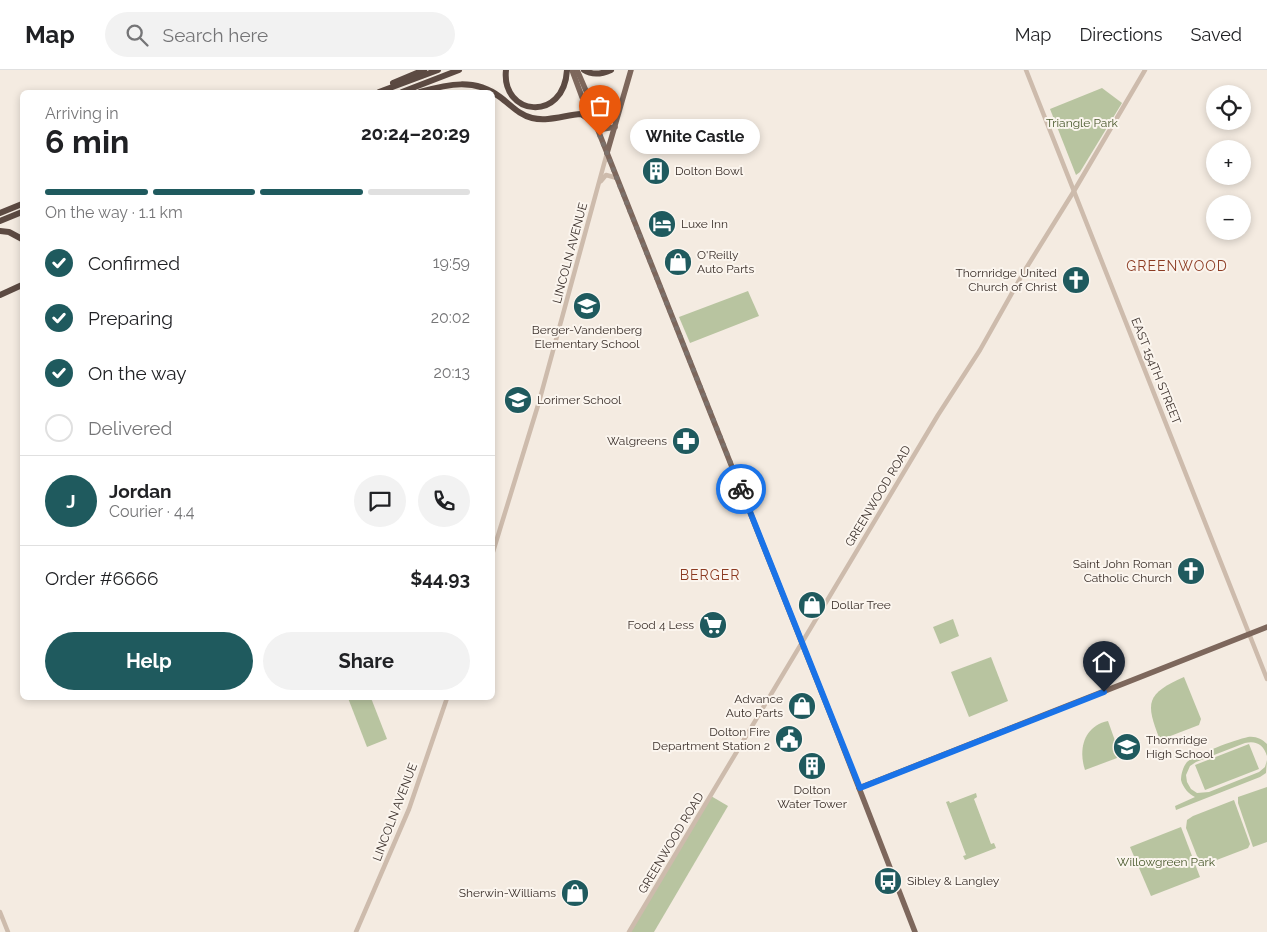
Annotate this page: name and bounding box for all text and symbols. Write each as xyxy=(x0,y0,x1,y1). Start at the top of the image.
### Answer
search box xyxy=(105,12,455,57)
text: Map xyxy=(25,20,75,49)
icon: search xyxy=(123,21,151,49)
text: Search here xyxy=(163,24,268,46)
text: Map xyxy=(1015,24,1051,45)
text: Directions xyxy=(1079,24,1163,45)
text: Saved xyxy=(1191,24,1242,45)
pin xyxy=(579,85,621,136)
map controls xyxy=(1206,85,1251,240)
button: locate xyxy=(1206,85,1251,130)
icon: bag xyxy=(586,92,614,120)
text: Arriving in xyxy=(45,104,119,123)
park label: Triangle Park xyxy=(1046,116,1119,130)
callout: White Castle xyxy=(630,118,760,154)
text: 20:24–20:29 xyxy=(361,122,470,144)
text: 6 min xyxy=(45,123,129,160)
text: White Castle xyxy=(646,127,744,146)
button: + xyxy=(1206,140,1251,185)
building icon: Dolton Bowl xyxy=(641,156,671,186)
place label: Dolton Bowl xyxy=(675,164,744,178)
button: − xyxy=(1206,195,1251,240)
street label: LINCOLN AVENUE xyxy=(550,201,590,305)
text: On the way · 1.1 km xyxy=(45,203,183,222)
hotel icon: Luxe Inn xyxy=(647,209,677,239)
place label: Luxe Inn xyxy=(681,217,728,231)
shop icon: O'Reilly Auto Parts xyxy=(663,247,693,277)
place label: O'Reilly Auto Parts xyxy=(697,248,754,276)
icon: check xyxy=(45,249,73,277)
text: Confirmed xyxy=(88,252,180,274)
text: 19:59 xyxy=(433,253,470,272)
district label: GREENWOOD xyxy=(1126,258,1228,274)
church icon: Thornridge United Church of Christ xyxy=(1061,265,1091,295)
place label: Thornridge United Church of Christ xyxy=(955,266,1057,294)
school or university icon: Berger-Vandenberg Elementary School xyxy=(572,291,602,321)
icon: check xyxy=(45,304,73,332)
text: Preparing xyxy=(88,307,173,329)
text: 20:02 xyxy=(431,308,470,327)
street label: EAST 154TH STREET xyxy=(1128,316,1184,427)
place label: Berger-Vandenberg Elementary School xyxy=(532,323,642,351)
icon: check xyxy=(45,359,73,387)
text: On the way xyxy=(88,362,187,384)
text: 20:13 xyxy=(433,363,470,382)
school or university icon: Lorimer School xyxy=(503,385,533,415)
place label: Lorimer School xyxy=(537,393,622,407)
text: Delivered xyxy=(88,417,172,439)
pharmacy icon: Walgreens xyxy=(671,426,701,456)
place label: Walgreens xyxy=(607,434,667,448)
street label: GREENWOOD ROAD xyxy=(842,443,914,549)
courier xyxy=(716,464,766,514)
button: chat xyxy=(354,475,406,527)
button: phone xyxy=(418,475,470,527)
icon: bike xyxy=(727,475,755,503)
text: Jordan xyxy=(109,480,172,502)
text: J xyxy=(66,490,76,512)
text: Courier · 4.4 xyxy=(109,502,194,521)
church icon: Saint John Roman Catholic Church xyxy=(1176,556,1206,586)
place label: Saint John Roman Catholic Church xyxy=(1073,557,1172,585)
text: Order #6666 xyxy=(45,567,158,589)
text: $44.93 xyxy=(410,567,470,589)
district label: BERGER xyxy=(680,567,740,583)
shop icon: Dollar Tree xyxy=(797,590,827,620)
place label: Dollar Tree xyxy=(831,598,891,612)
supermarket icon: Food 4 Less xyxy=(698,610,728,640)
place label: Food 4 Less xyxy=(627,618,694,632)
button: Help xyxy=(45,632,253,690)
button: Share xyxy=(263,632,470,690)
pin xyxy=(1083,641,1125,692)
icon: home xyxy=(1090,648,1118,676)
shop icon: Advance Auto Parts xyxy=(787,691,817,721)
place label: Advance Auto Parts xyxy=(726,692,783,720)
public building icon: Dolton Fire Department Station 2 xyxy=(774,724,804,754)
place label: Dolton Fire Department Station 2 xyxy=(652,725,770,753)
school or university icon: Thornridge High School xyxy=(1112,732,1142,762)
place label: Thornridge High School xyxy=(1146,733,1214,761)
building icon: Dolton Water Tower xyxy=(797,751,827,781)
street label: LINCOLN AVENUE xyxy=(370,761,420,863)
place label: Dolton Water Tower xyxy=(777,783,848,811)
street label: GREENWOOD ROAD xyxy=(635,790,707,896)
park label: Willowgreen Park xyxy=(1117,855,1216,869)
bus stop icon: Sibley & Langley xyxy=(873,866,903,896)
place label: Sibley & Langley xyxy=(907,874,1000,888)
shop icon: Sherwin-Williams xyxy=(560,878,590,908)
place label: Sherwin-Williams xyxy=(459,886,556,900)

